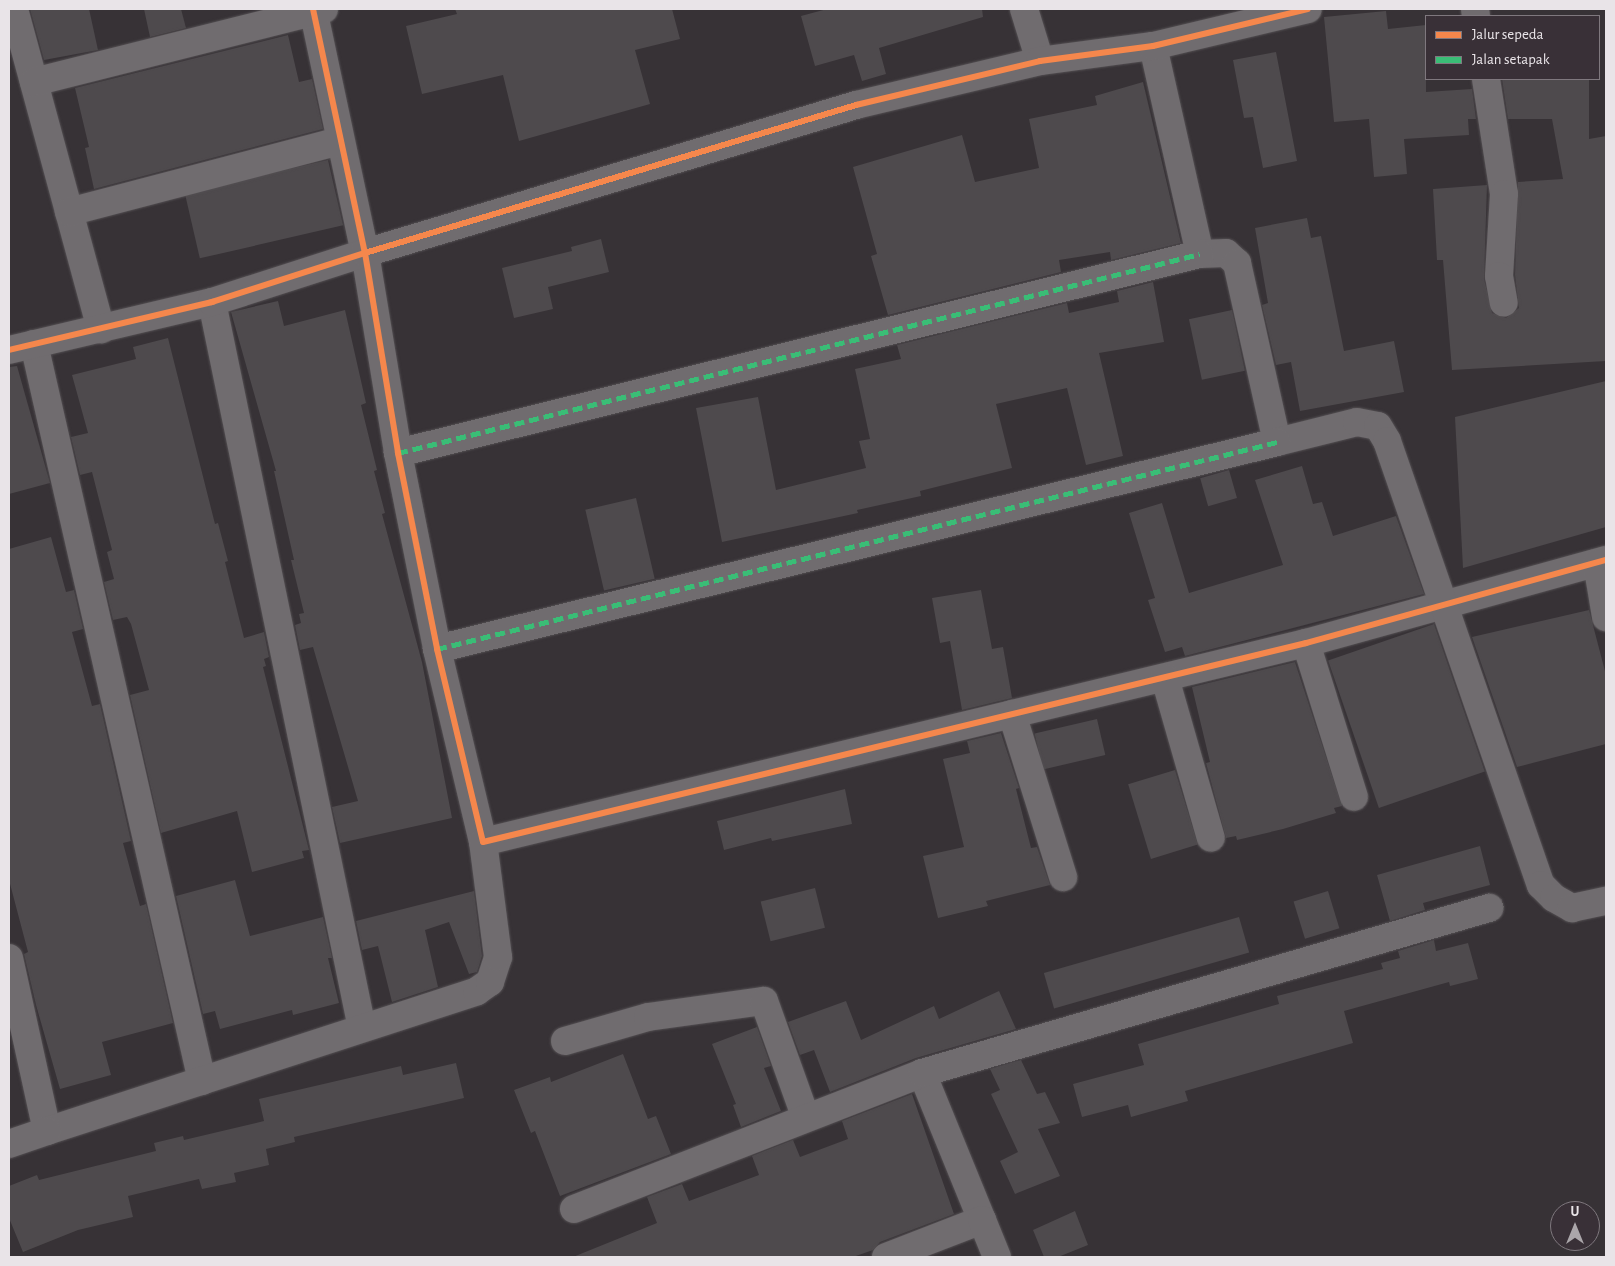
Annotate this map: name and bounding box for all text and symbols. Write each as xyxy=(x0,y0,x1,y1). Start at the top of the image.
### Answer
legend xyxy=(1425,15,1600,80)
text: Jalur sepeda xyxy=(1472,27,1544,42)
text: Jalan setapak xyxy=(1472,52,1550,67)
north arrow xyxy=(1550,1201,1600,1251)
text: U xyxy=(1571,1205,1579,1219)

